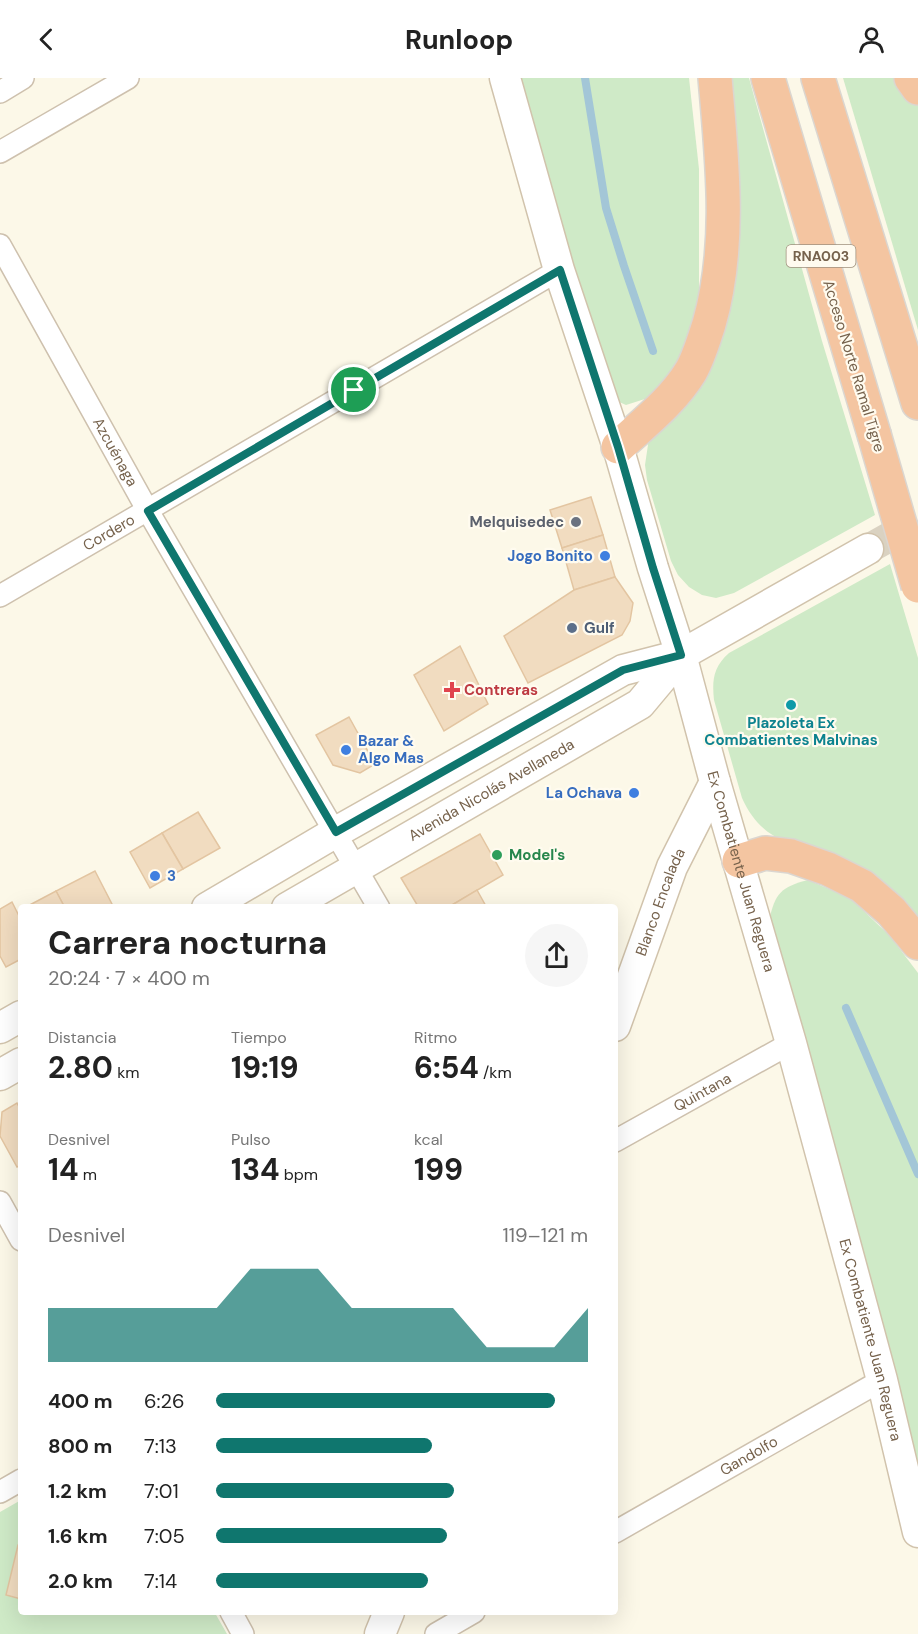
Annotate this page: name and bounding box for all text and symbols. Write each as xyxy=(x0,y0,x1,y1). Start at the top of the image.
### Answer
text: Runloop xyxy=(405,22,513,57)
icon: back xyxy=(30,23,63,56)
icon: person xyxy=(855,23,888,56)
road number: RNA003 xyxy=(786,245,856,267)
street label: Acceso Norte Ramal Tigre xyxy=(818,278,890,454)
pin xyxy=(328,364,379,415)
icon: arrive xyxy=(337,373,370,406)
street label: Azcuénaga xyxy=(88,414,142,490)
street label: Cordero xyxy=(79,509,139,556)
place label: Melquisedec xyxy=(470,512,564,532)
marker: Melquisedec xyxy=(569,515,583,529)
place label: Jogo Bonito xyxy=(507,546,593,566)
marker: Jogo Bonito xyxy=(598,549,612,563)
place label: Gulf xyxy=(584,618,614,638)
marker: Gulf xyxy=(565,621,579,635)
place label: Contreras xyxy=(464,680,538,700)
marker: Contreras xyxy=(445,683,459,697)
marker: Plazoleta Ex Combatientes Malvinas xyxy=(784,698,798,712)
place label: Plazoleta Ex Combatientes Malvinas xyxy=(704,713,878,750)
place label: Bazar & Algo Mas xyxy=(358,731,424,768)
street label: Avenida Nicolás Avellaneda xyxy=(405,734,578,846)
marker: Bazar & Algo Mas xyxy=(339,743,353,757)
street label: Ex Combatiente Juan Reguera xyxy=(702,769,780,974)
place label: La Ochava xyxy=(546,783,622,803)
marker: La Ochava xyxy=(627,786,641,800)
place label: Model's xyxy=(509,845,565,865)
street label: Blanco Encalada xyxy=(631,845,690,959)
marker: Model's xyxy=(490,848,504,862)
place label: 3 xyxy=(167,866,176,886)
marker: 3 xyxy=(148,869,162,883)
text: Carrera nocturna xyxy=(48,921,327,964)
button: share xyxy=(525,924,588,987)
text: 20:24 · 7 × 400 m xyxy=(48,965,210,991)
text: Distancia xyxy=(48,1027,116,1048)
text: Tiempo xyxy=(231,1027,287,1048)
text: Ritmo xyxy=(414,1027,457,1048)
text: 2.80 xyxy=(48,1048,113,1087)
text: 19:19 xyxy=(231,1048,299,1087)
text: 6:54 xyxy=(414,1048,479,1087)
text: km xyxy=(113,1062,140,1083)
text: /km xyxy=(479,1062,512,1083)
street label: Quintana xyxy=(670,1068,735,1116)
text: Desnivel xyxy=(48,1129,110,1150)
text: Pulso xyxy=(231,1129,271,1150)
text: kcal xyxy=(414,1129,443,1150)
text: 14 xyxy=(48,1150,78,1189)
text: 134 xyxy=(231,1150,280,1189)
text: 199 xyxy=(414,1150,463,1189)
text: m xyxy=(78,1164,97,1185)
text: bpm xyxy=(280,1164,318,1185)
text: Desnivel xyxy=(48,1222,125,1248)
text: 119–121 m xyxy=(502,1222,588,1248)
street label: Ex Combatiente Juan Reguera xyxy=(834,1237,906,1443)
text: 400 m xyxy=(48,1388,113,1414)
text: 6:26 xyxy=(144,1388,185,1414)
street label: Gandolfo xyxy=(716,1431,781,1480)
text: 800 m xyxy=(48,1433,112,1459)
text: 7:13 xyxy=(144,1433,177,1459)
text: 1.2 km xyxy=(48,1478,107,1504)
text: 7:01 xyxy=(144,1478,179,1504)
text: 1.6 km xyxy=(48,1523,107,1549)
text: 7:05 xyxy=(144,1523,185,1549)
text: 2.0 km xyxy=(48,1568,113,1594)
text: 7:14 xyxy=(144,1568,177,1594)

